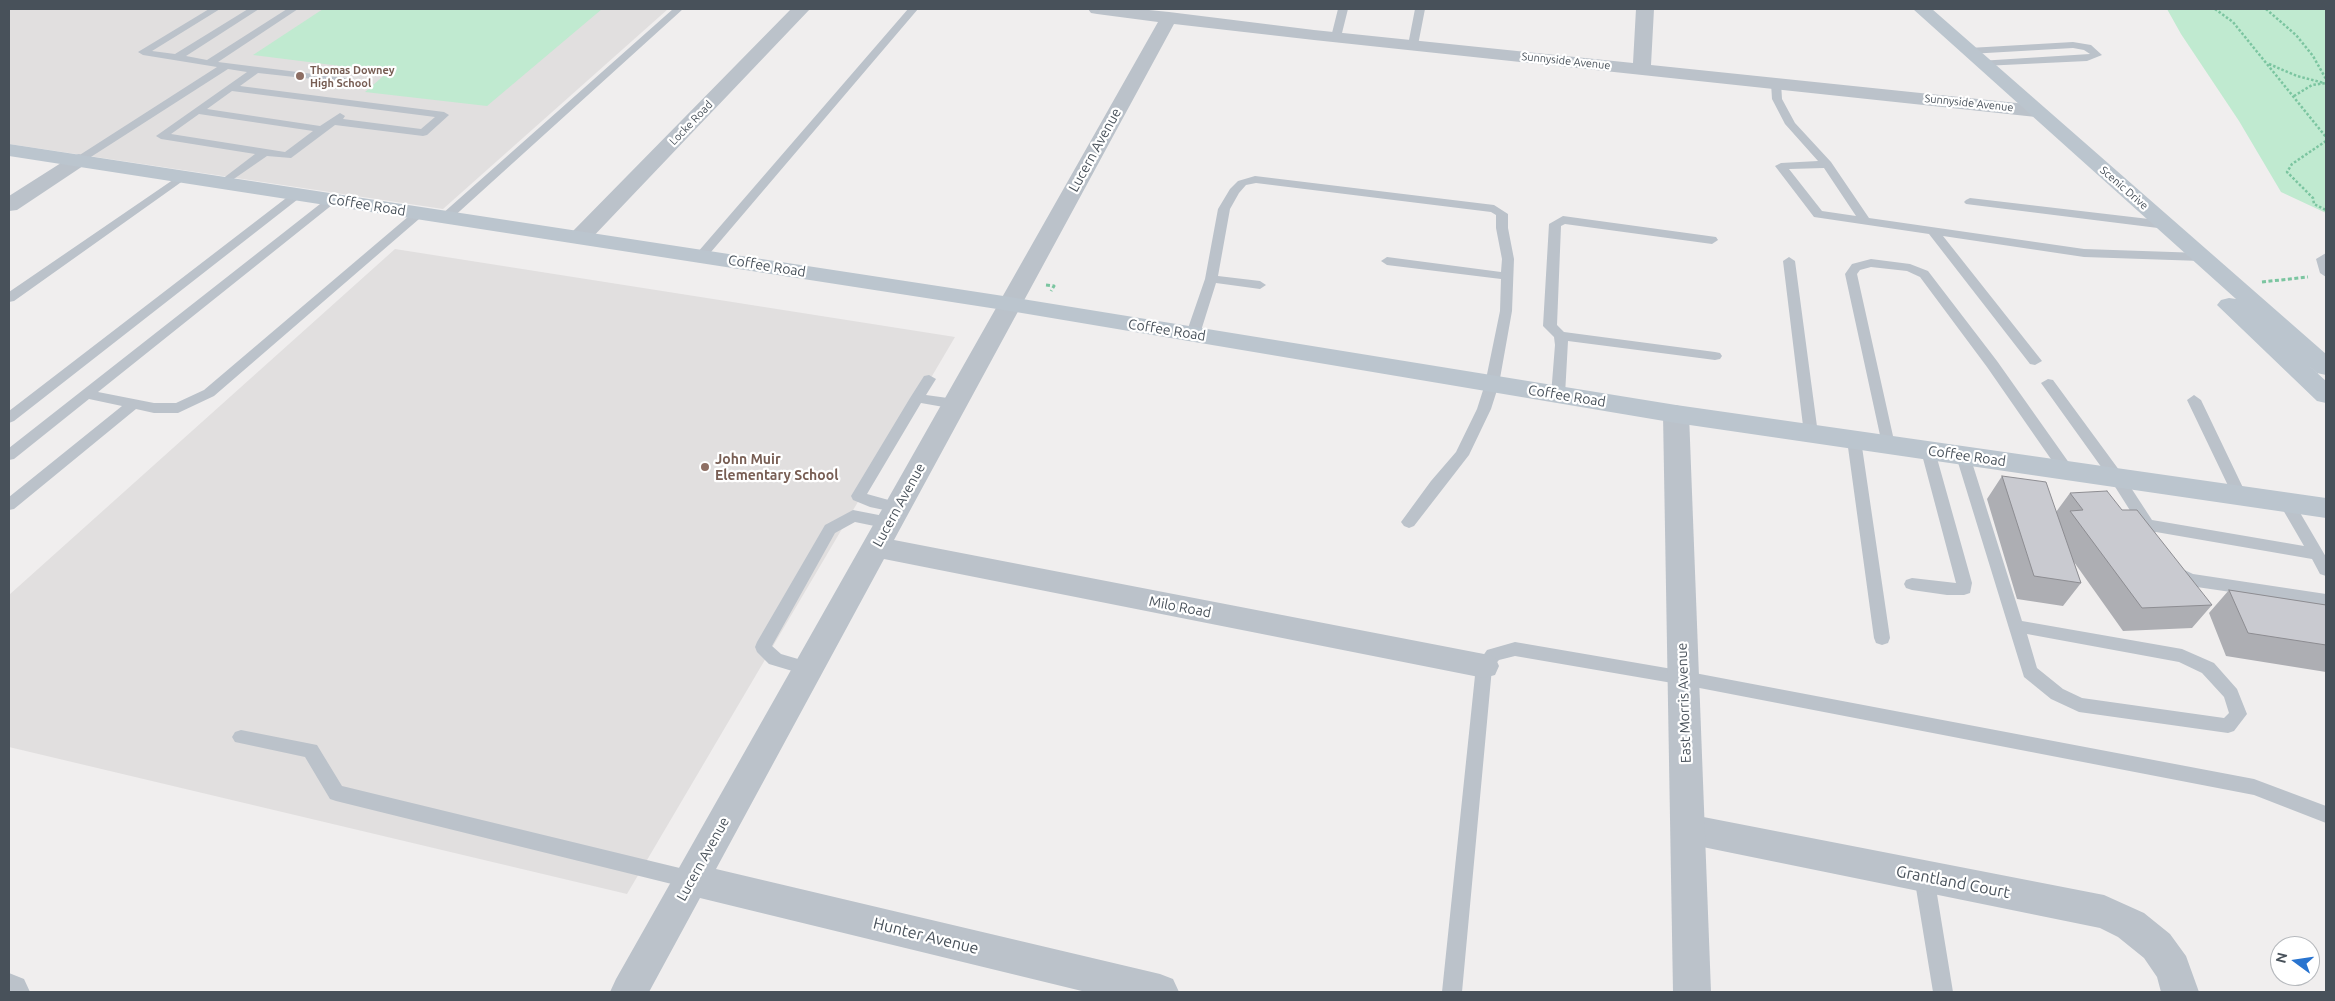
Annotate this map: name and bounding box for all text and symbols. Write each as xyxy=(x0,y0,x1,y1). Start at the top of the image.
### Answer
street label: Sunnyside Avenue xyxy=(1521,50,1611,72)
place label: Thomas Downey High School xyxy=(310,63,395,89)
marker: Thomas Downey High School xyxy=(294,70,306,82)
street label: Sunnyside Avenue xyxy=(1924,92,2014,114)
street label: Locke Road xyxy=(667,98,715,148)
street label: Lucern Avenue xyxy=(1065,105,1125,195)
street label: Scenic Drive xyxy=(2097,163,2151,213)
street label: Coffee Road xyxy=(327,191,407,219)
street label: Coffee Road xyxy=(727,252,807,280)
street label: Coffee Road xyxy=(1127,316,1207,344)
street label: Coffee Road xyxy=(1527,382,1607,410)
street label: Coffee Road xyxy=(1927,442,2007,470)
place label: John Muir Elementary School xyxy=(715,451,838,484)
street label: Lucern Avenue xyxy=(869,460,929,550)
marker: John Muir Elementary School xyxy=(699,461,711,473)
street label: Milo Road xyxy=(1148,593,1212,621)
street label: East Morris Avenue xyxy=(1674,642,1694,764)
street label: Lucern Avenue xyxy=(673,814,733,904)
street label: Grantland Court xyxy=(1894,862,2012,902)
street label: Hunter Avenue xyxy=(871,914,981,958)
north arrow xyxy=(2270,936,2320,986)
text: N xyxy=(2272,951,2290,965)

